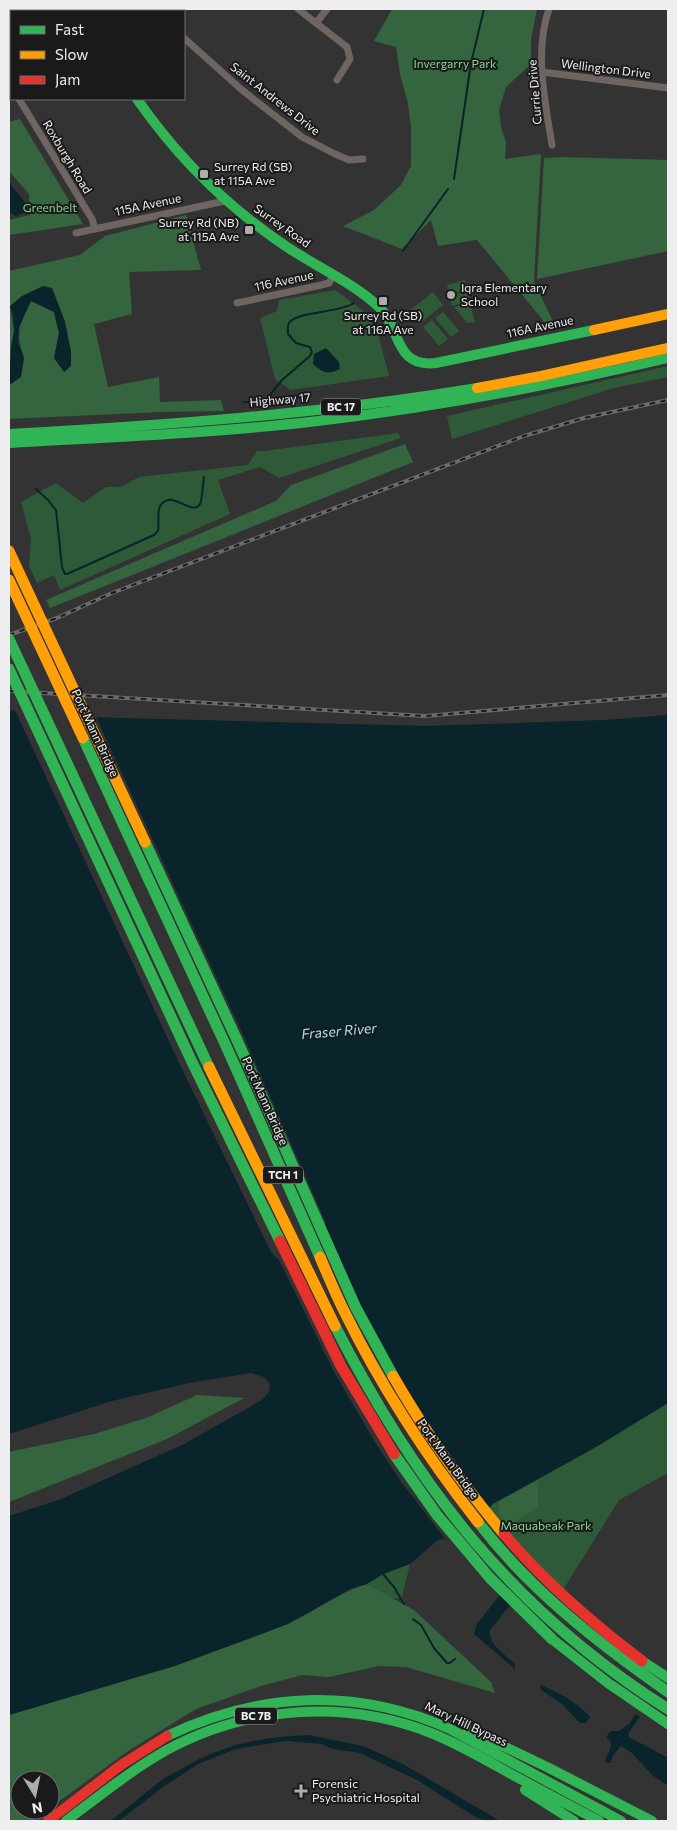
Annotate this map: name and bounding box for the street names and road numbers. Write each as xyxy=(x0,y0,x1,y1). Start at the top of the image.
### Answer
street label: Wellington Drive xyxy=(560,56,652,80)
street label: Saint Andrews Drive xyxy=(228,59,323,137)
street label: Currie Drive xyxy=(524,59,544,125)
street label: Roxburgh Road xyxy=(40,117,95,196)
street label: 115A Avenue xyxy=(113,190,182,218)
street label: Surrey Road xyxy=(252,201,314,250)
street label: 116 Avenue xyxy=(253,267,315,293)
street label: 116A Avenue xyxy=(505,312,574,340)
street label: Highway 17 xyxy=(249,389,311,409)
road number: BC 17 xyxy=(321,398,361,416)
street label: Port Mann Bridge xyxy=(69,686,122,779)
street label: Port Mann Bridge xyxy=(240,1054,292,1147)
road number: TCH 1 xyxy=(263,1166,303,1184)
street label: Port Mann Bridge xyxy=(415,1416,483,1501)
street label: Mary Hill Bypass xyxy=(423,1698,510,1748)
road number: BC 7B xyxy=(235,1708,277,1724)

